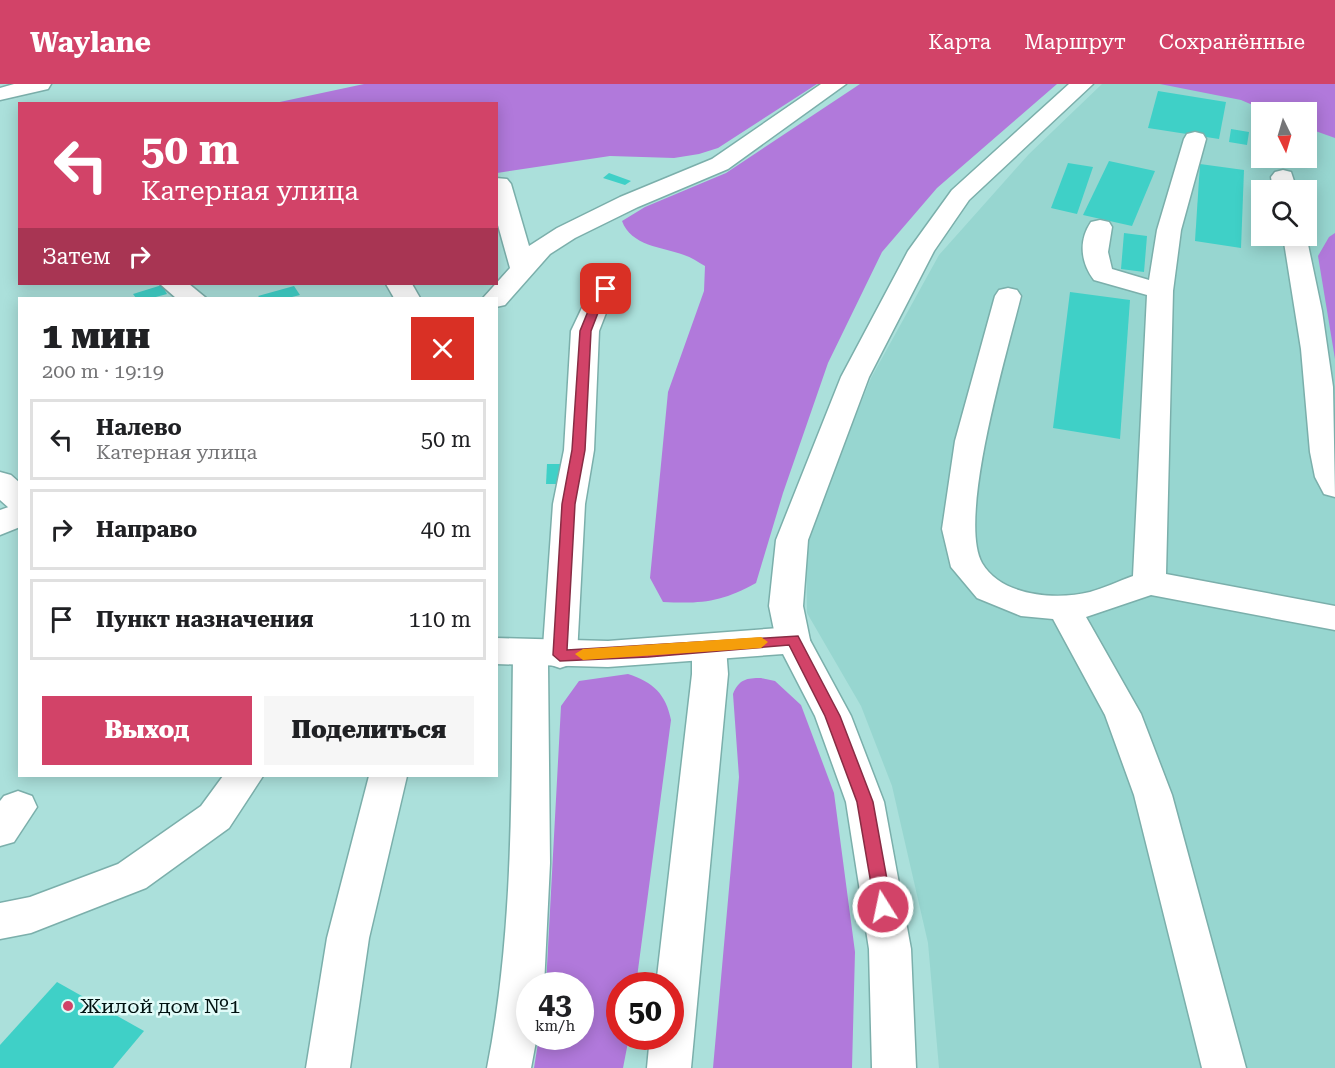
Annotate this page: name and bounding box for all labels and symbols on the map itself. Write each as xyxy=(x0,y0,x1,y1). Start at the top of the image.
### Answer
north arrow xyxy=(1251,102,1317,168)
pin xyxy=(580,263,631,314)
position arrow xyxy=(851,875,915,939)
speed limit sign: 50 xyxy=(606,972,684,1050)
place label: Жилой дом №1 xyxy=(80,994,241,1018)
marker: Жилой дом №1 xyxy=(61,999,75,1013)

